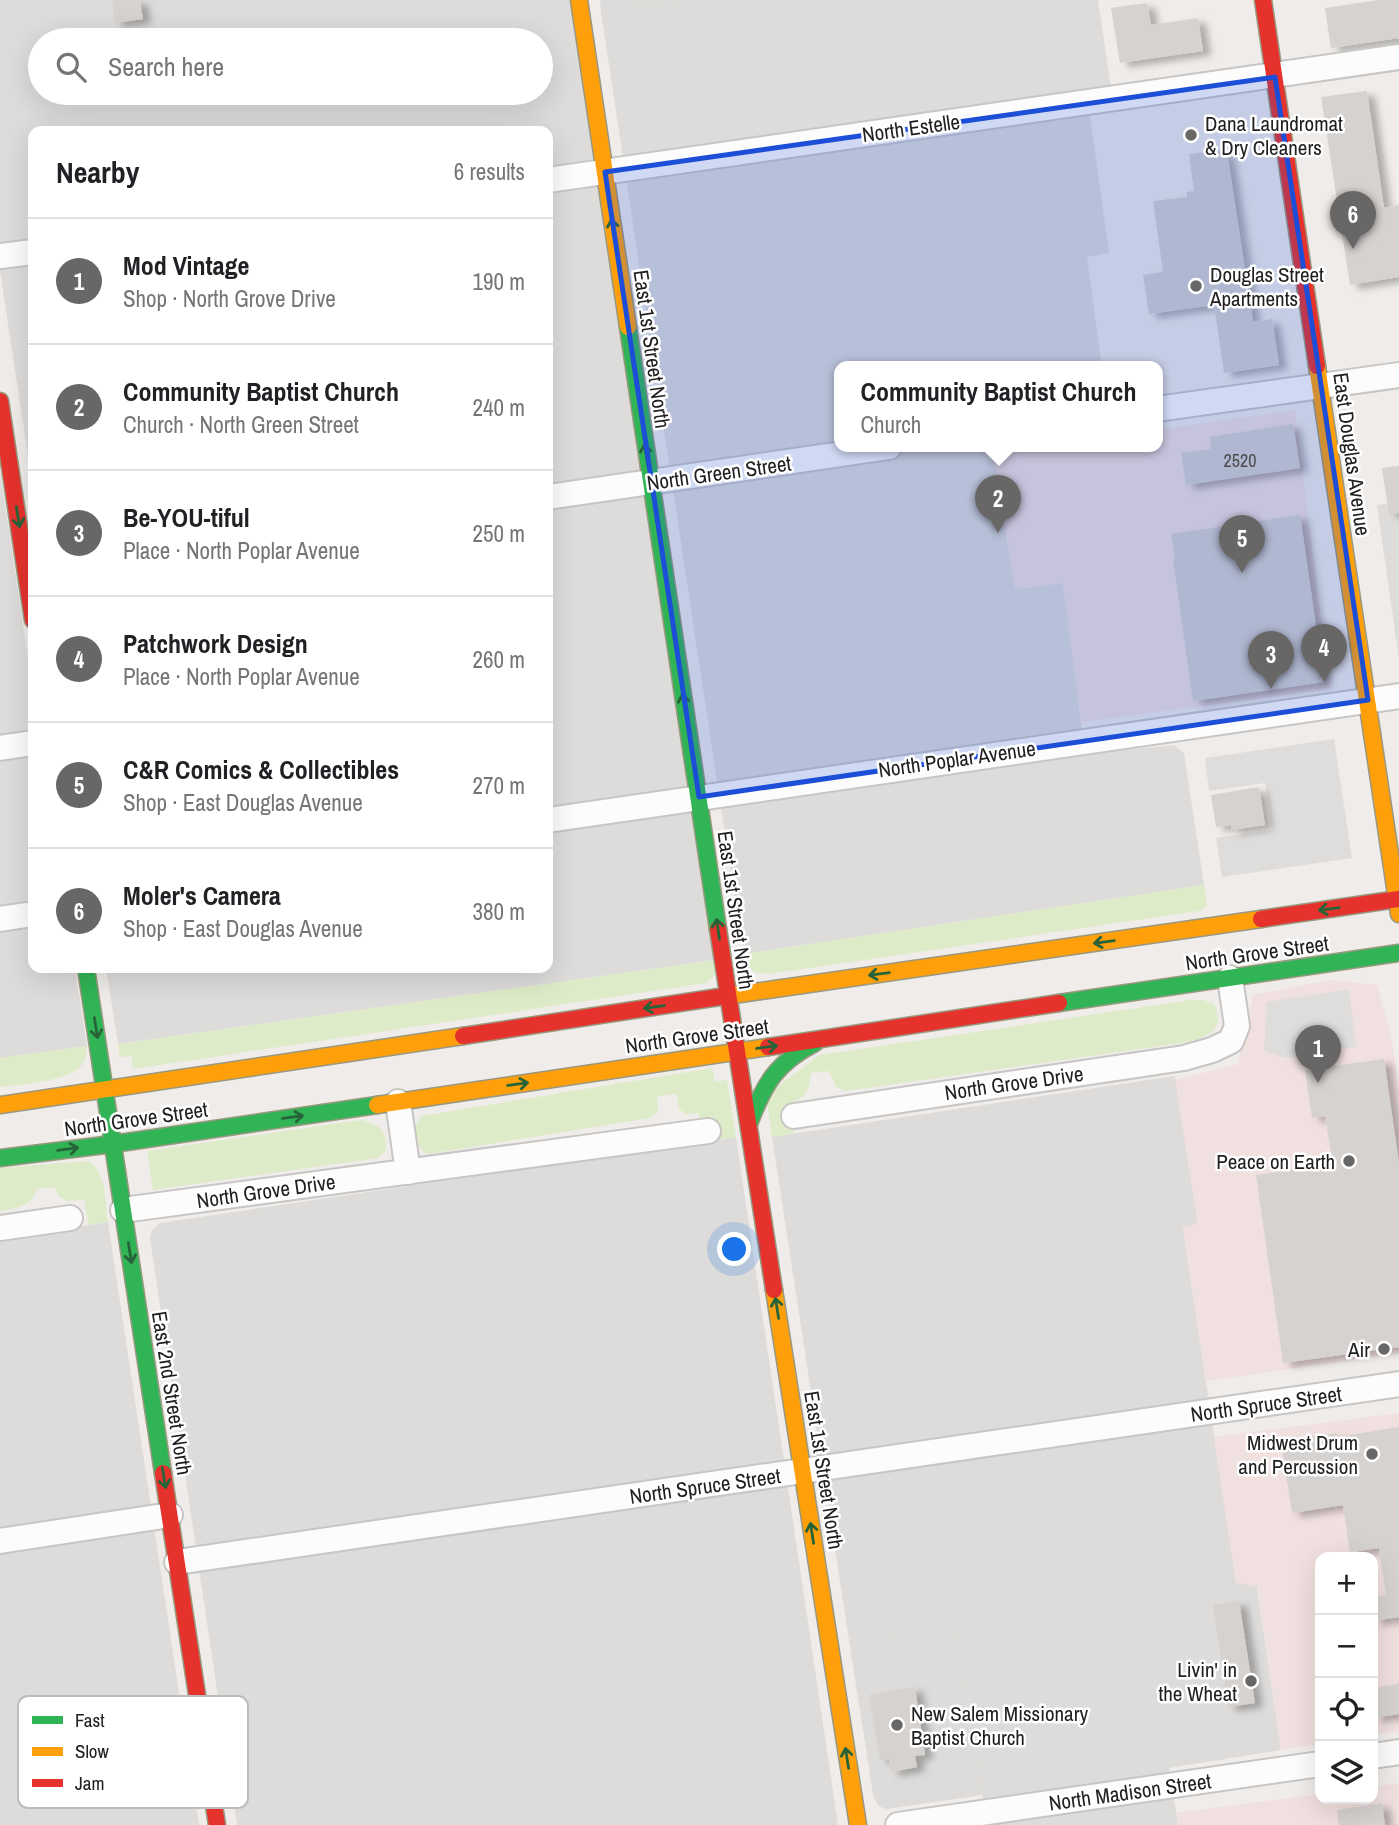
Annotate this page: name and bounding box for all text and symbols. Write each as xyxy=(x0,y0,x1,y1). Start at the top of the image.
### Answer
search box xyxy=(28,28,553,105)
icon: search xyxy=(52,48,90,86)
text: Search here xyxy=(108,49,224,84)
street label: North Estelle xyxy=(860,107,962,149)
place label: Dana Laundromat & Dry Cleaners xyxy=(1205,109,1343,162)
marker: Dana Laundromat & Dry Cleaners xyxy=(1183,127,1199,143)
text: Nearby xyxy=(56,152,139,192)
text: 6 results xyxy=(454,156,525,187)
pin: 6 xyxy=(1330,191,1376,249)
one-way arrow xyxy=(606,218,619,241)
text: Mod Vintage xyxy=(123,248,249,283)
place label: Douglas Street Apartments xyxy=(1209,260,1324,313)
text: 1 xyxy=(74,266,84,297)
text: 190 m xyxy=(473,266,525,297)
street label: East 1st Street North xyxy=(627,268,677,430)
marker: Douglas Street Apartments xyxy=(1188,278,1204,294)
text: Shop · North Grove Drive xyxy=(123,283,336,314)
popup xyxy=(834,361,1163,452)
street label: East Douglas Avenue xyxy=(1326,371,1378,537)
text: Community Baptist Church xyxy=(123,374,399,409)
text: Community Baptist Church xyxy=(861,374,1137,409)
text: 2 xyxy=(74,392,84,423)
text: 240 m xyxy=(473,392,525,423)
text: Church · North Green Street xyxy=(123,409,359,440)
text: Church xyxy=(861,409,921,440)
one-way arrow xyxy=(639,444,652,466)
street label: North Green Street xyxy=(645,448,793,497)
house number: 2520 xyxy=(1224,448,1256,473)
pin: 2 xyxy=(975,475,1021,533)
text: Be-YOU-tiful xyxy=(123,500,250,535)
one-way arrow xyxy=(11,505,24,528)
pin: 5 xyxy=(1219,515,1265,573)
text: 3 xyxy=(74,518,84,549)
text: 250 m xyxy=(473,518,525,549)
text: Place · North Poplar Avenue xyxy=(123,535,360,566)
pin: 4 xyxy=(1301,624,1347,682)
text: Patchwork Design xyxy=(123,626,308,661)
pin: 3 xyxy=(1248,631,1294,689)
text: 4 xyxy=(74,644,84,675)
text: 260 m xyxy=(473,644,525,675)
text: Place · North Poplar Avenue xyxy=(123,661,360,692)
one-way arrow xyxy=(677,693,690,715)
street label: North Poplar Avenue xyxy=(876,734,1038,784)
text: C&R Comics & Collectibles xyxy=(123,752,399,787)
text: 5 xyxy=(74,770,84,801)
text: 270 m xyxy=(473,770,525,801)
text: Shop · East Douglas Avenue xyxy=(123,787,363,818)
street label: East 1st Street North xyxy=(711,829,761,991)
text: Moler's Camera xyxy=(123,878,281,913)
text: 6 xyxy=(74,896,84,927)
text: 380 m xyxy=(473,896,525,927)
one-way arrow xyxy=(1319,903,1341,916)
text: Shop · East Douglas Avenue xyxy=(123,913,363,944)
one-way arrow xyxy=(711,918,724,940)
street label: North Grove Street xyxy=(1183,929,1331,977)
one-way arrow xyxy=(1093,936,1116,949)
one-way arrow xyxy=(868,968,891,981)
one-way arrow xyxy=(643,1001,666,1014)
street label: North Grove Street xyxy=(623,1012,771,1060)
one-way arrow xyxy=(89,1016,102,1039)
pin: 1 xyxy=(1295,1025,1341,1083)
one-way arrow xyxy=(755,1040,778,1053)
street label: North Grove Drive xyxy=(943,1059,1085,1107)
one-way arrow xyxy=(506,1077,529,1090)
street label: North Grove Street xyxy=(62,1095,210,1143)
one-way arrow xyxy=(281,1110,304,1123)
one-way arrow xyxy=(56,1143,79,1156)
place label: Peace on Earth xyxy=(1216,1147,1335,1176)
marker: Peace on Earth xyxy=(1341,1153,1357,1169)
street label: North Grove Drive xyxy=(195,1167,337,1215)
your location xyxy=(717,1232,751,1266)
one-way arrow xyxy=(124,1241,137,1264)
one-way arrow xyxy=(770,1297,783,1320)
street label: East 2nd Street North xyxy=(145,1309,199,1477)
place label: Air xyxy=(1347,1335,1370,1364)
marker: Air xyxy=(1376,1341,1392,1357)
street label: North Spruce Street xyxy=(1189,1379,1344,1429)
street label: East 1st Street North xyxy=(797,1389,851,1551)
place label: Midwest Drum and Percussion xyxy=(1238,1428,1358,1481)
marker: Midwest Drum and Percussion xyxy=(1364,1446,1380,1462)
street label: North Spruce Street xyxy=(628,1461,783,1511)
one-way arrow xyxy=(158,1466,171,1488)
one-way arrow xyxy=(805,1522,818,1545)
map controls xyxy=(1315,1552,1378,1804)
button: + xyxy=(1315,1552,1378,1615)
button: − xyxy=(1315,1615,1378,1678)
place label: Livin' in the Wheat xyxy=(1159,1655,1237,1708)
marker: Livin' in the Wheat xyxy=(1243,1673,1259,1689)
button: locate xyxy=(1315,1678,1378,1741)
legend xyxy=(18,1696,248,1808)
place label: New Salem Missionary Baptist Church xyxy=(911,1699,1088,1752)
text: Fast xyxy=(75,1707,105,1733)
marker: New Salem Missionary Baptist Church xyxy=(889,1717,905,1733)
text: Slow xyxy=(75,1738,110,1764)
button: layers xyxy=(1315,1741,1378,1804)
one-way arrow xyxy=(840,1747,853,1769)
street label: North Madison Street xyxy=(1047,1766,1213,1818)
text: Jam xyxy=(75,1770,104,1796)

